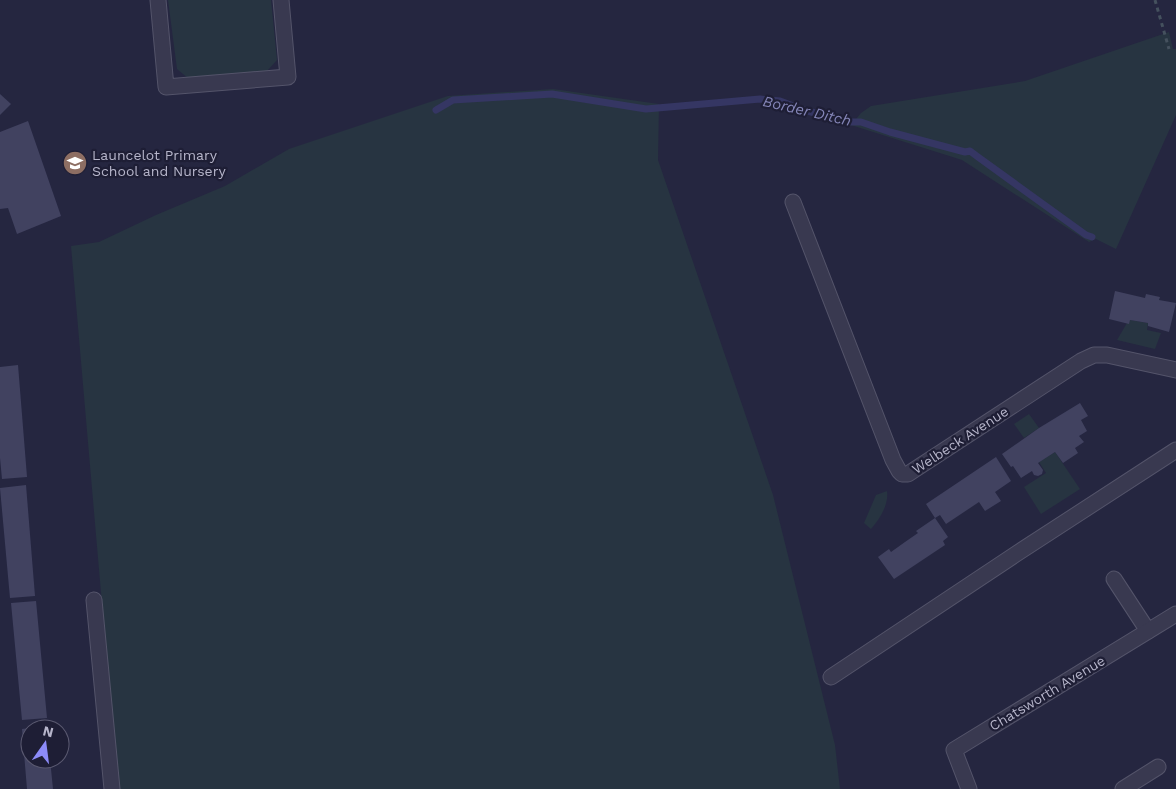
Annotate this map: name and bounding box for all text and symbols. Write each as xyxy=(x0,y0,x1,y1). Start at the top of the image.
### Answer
water label: Border Ditch xyxy=(761,92,853,130)
place label: Launcelot Primary School and Nursery xyxy=(92,147,226,179)
school or university icon: Launcelot Primary School and Nursery xyxy=(62,150,88,176)
street label: Welbeck Avenue xyxy=(909,403,1011,477)
street label: Chatsworth Avenue xyxy=(986,652,1108,734)
north arrow xyxy=(20,719,70,769)
text: N xyxy=(41,722,55,740)

